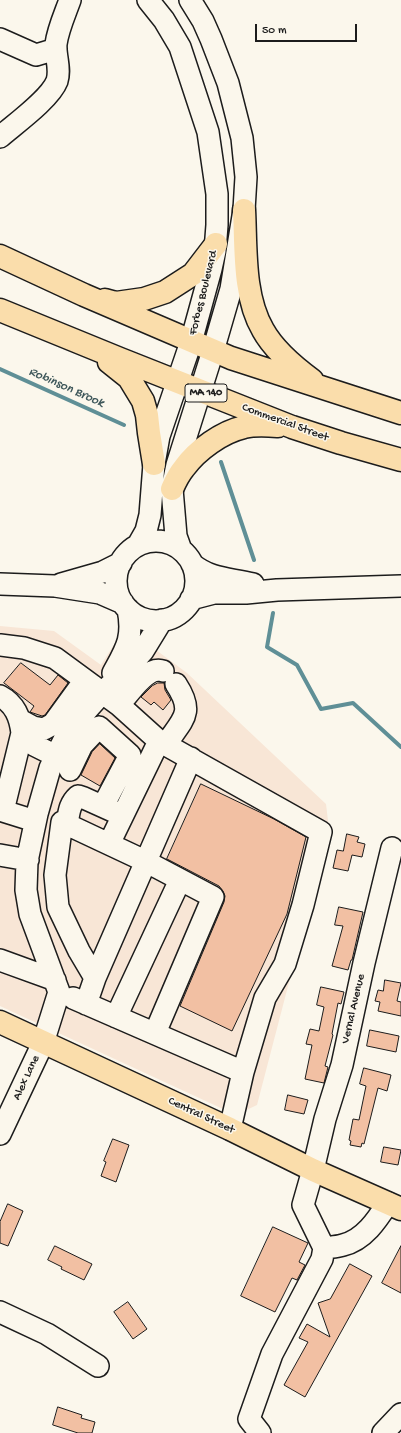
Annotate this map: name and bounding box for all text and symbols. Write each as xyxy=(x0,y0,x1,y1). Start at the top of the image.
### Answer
scale bar xyxy=(257,16,359,42)
text: 50 m xyxy=(262,24,287,38)
street label: Forbes Boulevard xyxy=(187,249,221,337)
water label: Robinson Brook xyxy=(26,364,106,412)
road number: MA 140 xyxy=(185,384,227,402)
street label: Commercial Street xyxy=(240,401,330,445)
street label: Vernal Avenue xyxy=(339,973,369,1045)
street label: Alex Lane xyxy=(10,1053,44,1103)
street label: Central Street xyxy=(165,1094,237,1138)

